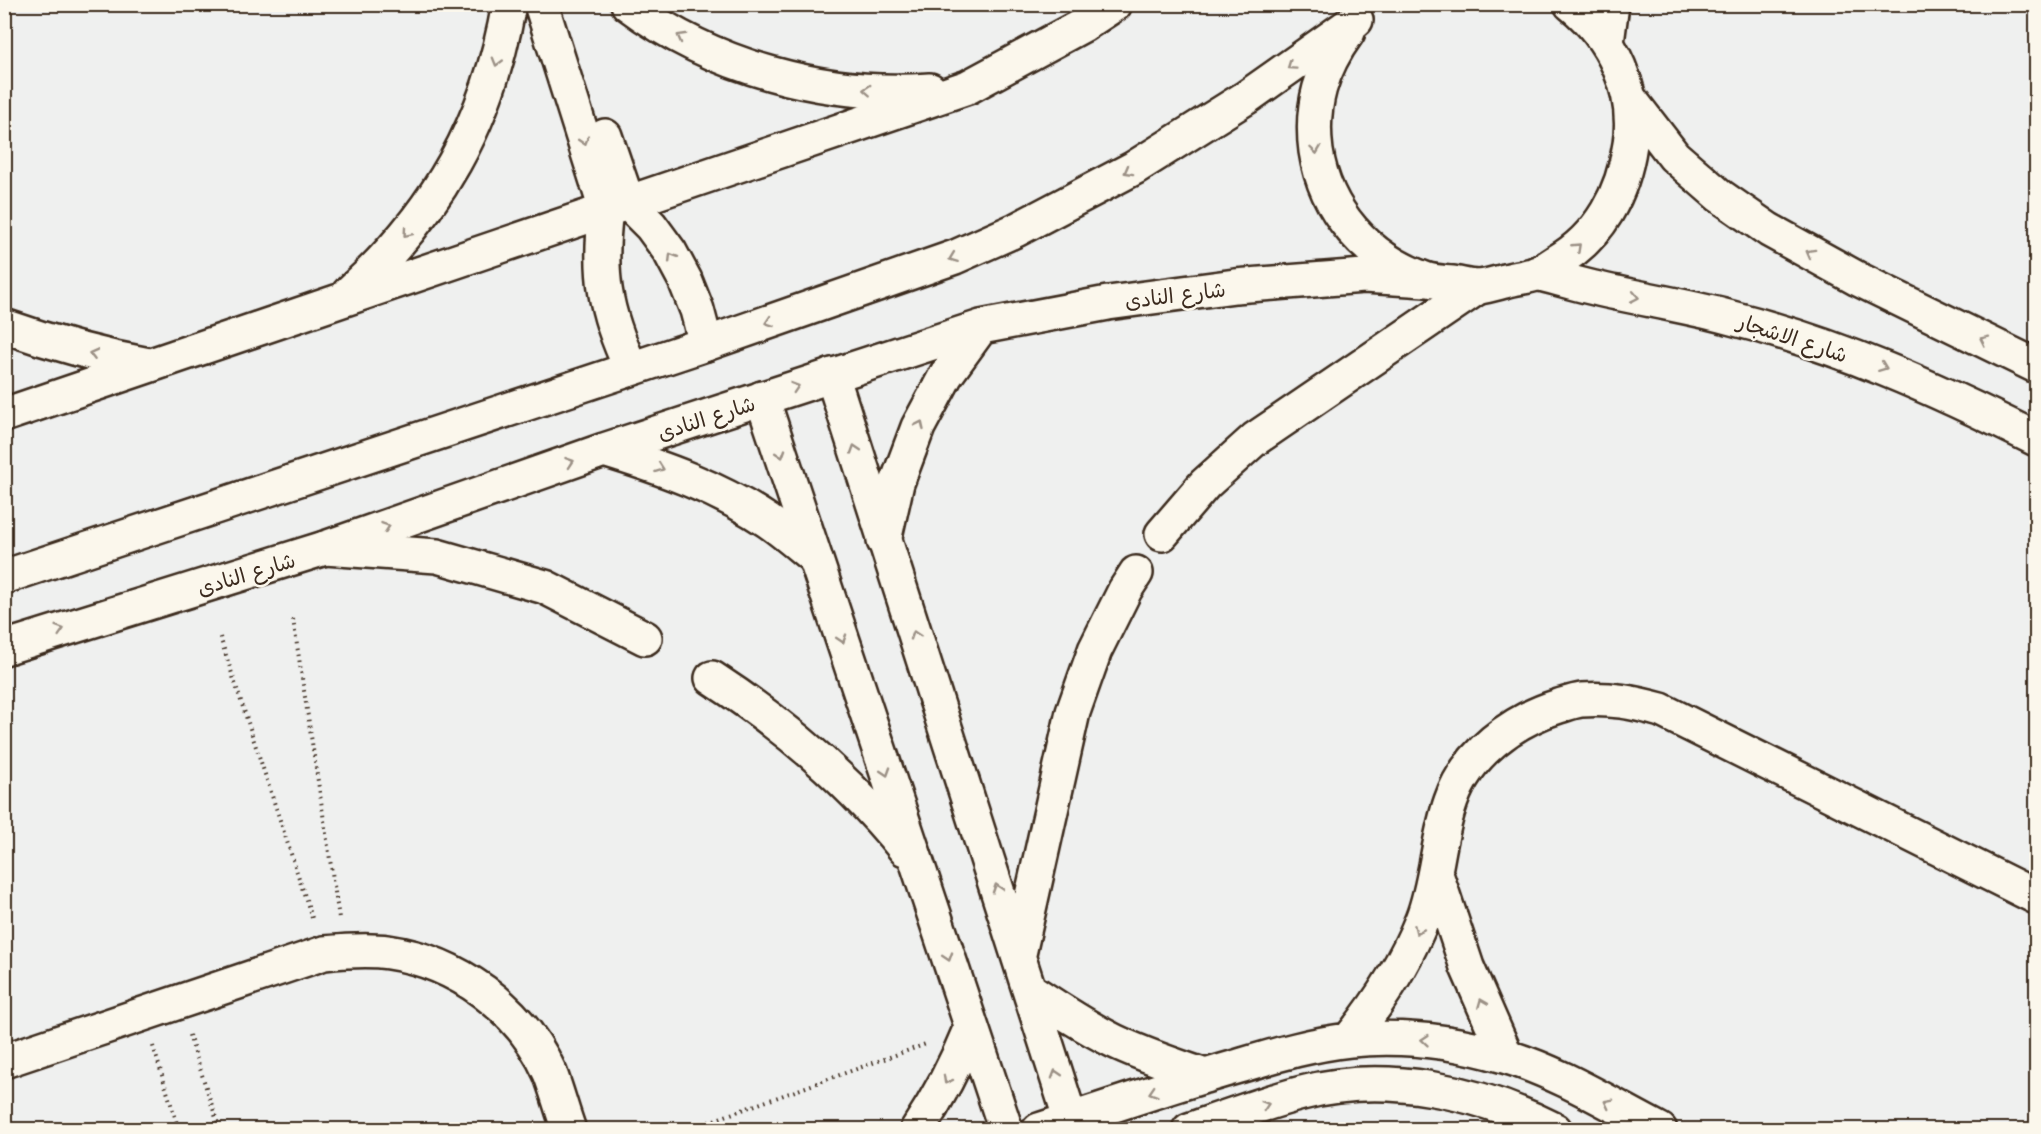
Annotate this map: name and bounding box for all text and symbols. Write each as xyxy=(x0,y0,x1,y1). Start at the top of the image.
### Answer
one-way arrow xyxy=(677,33,687,44)
one-way arrow xyxy=(492,56,504,66)
one-way arrow xyxy=(1287,59,1298,70)
one-way arrow xyxy=(863,83,872,96)
one-way arrow xyxy=(577,135,589,145)
one-way arrow xyxy=(1309,145,1321,154)
one-way arrow xyxy=(1123,164,1134,176)
one-way arrow xyxy=(403,226,414,237)
one-way arrow xyxy=(1570,243,1581,254)
one-way arrow xyxy=(1806,249,1816,260)
one-way arrow xyxy=(948,250,958,263)
one-way arrow xyxy=(668,253,680,263)
street label: شارع النادى xyxy=(1123,274,1227,317)
one-way arrow xyxy=(1630,290,1640,303)
street label: شارع الاشجار xyxy=(1732,306,1851,370)
one-way arrow xyxy=(764,314,774,327)
one-way arrow xyxy=(1979,336,1990,348)
one-way arrow xyxy=(88,349,98,362)
one-way arrow xyxy=(1877,360,1888,372)
one-way arrow xyxy=(789,382,800,395)
street label: شارع النادى xyxy=(654,389,759,448)
one-way arrow xyxy=(912,421,924,432)
one-way arrow xyxy=(850,444,862,455)
one-way arrow xyxy=(773,448,786,458)
one-way arrow xyxy=(564,457,575,470)
one-way arrow xyxy=(654,460,665,473)
one-way arrow xyxy=(380,521,391,534)
street label: شارع النادى xyxy=(194,545,299,604)
one-way arrow xyxy=(54,625,65,637)
one-way arrow xyxy=(910,630,922,641)
one-way arrow xyxy=(835,633,847,644)
one-way arrow xyxy=(879,766,892,777)
one-way arrow xyxy=(991,883,1004,894)
one-way arrow xyxy=(1413,924,1425,935)
one-way arrow xyxy=(941,951,953,962)
one-way arrow xyxy=(1477,998,1489,1009)
one-way arrow xyxy=(1420,1034,1430,1047)
one-way arrow xyxy=(1051,1069,1063,1080)
one-way arrow xyxy=(943,1074,955,1084)
one-way arrow xyxy=(1148,1085,1159,1098)
one-way arrow xyxy=(1604,1099,1614,1110)
one-way arrow xyxy=(1259,1100,1270,1112)

